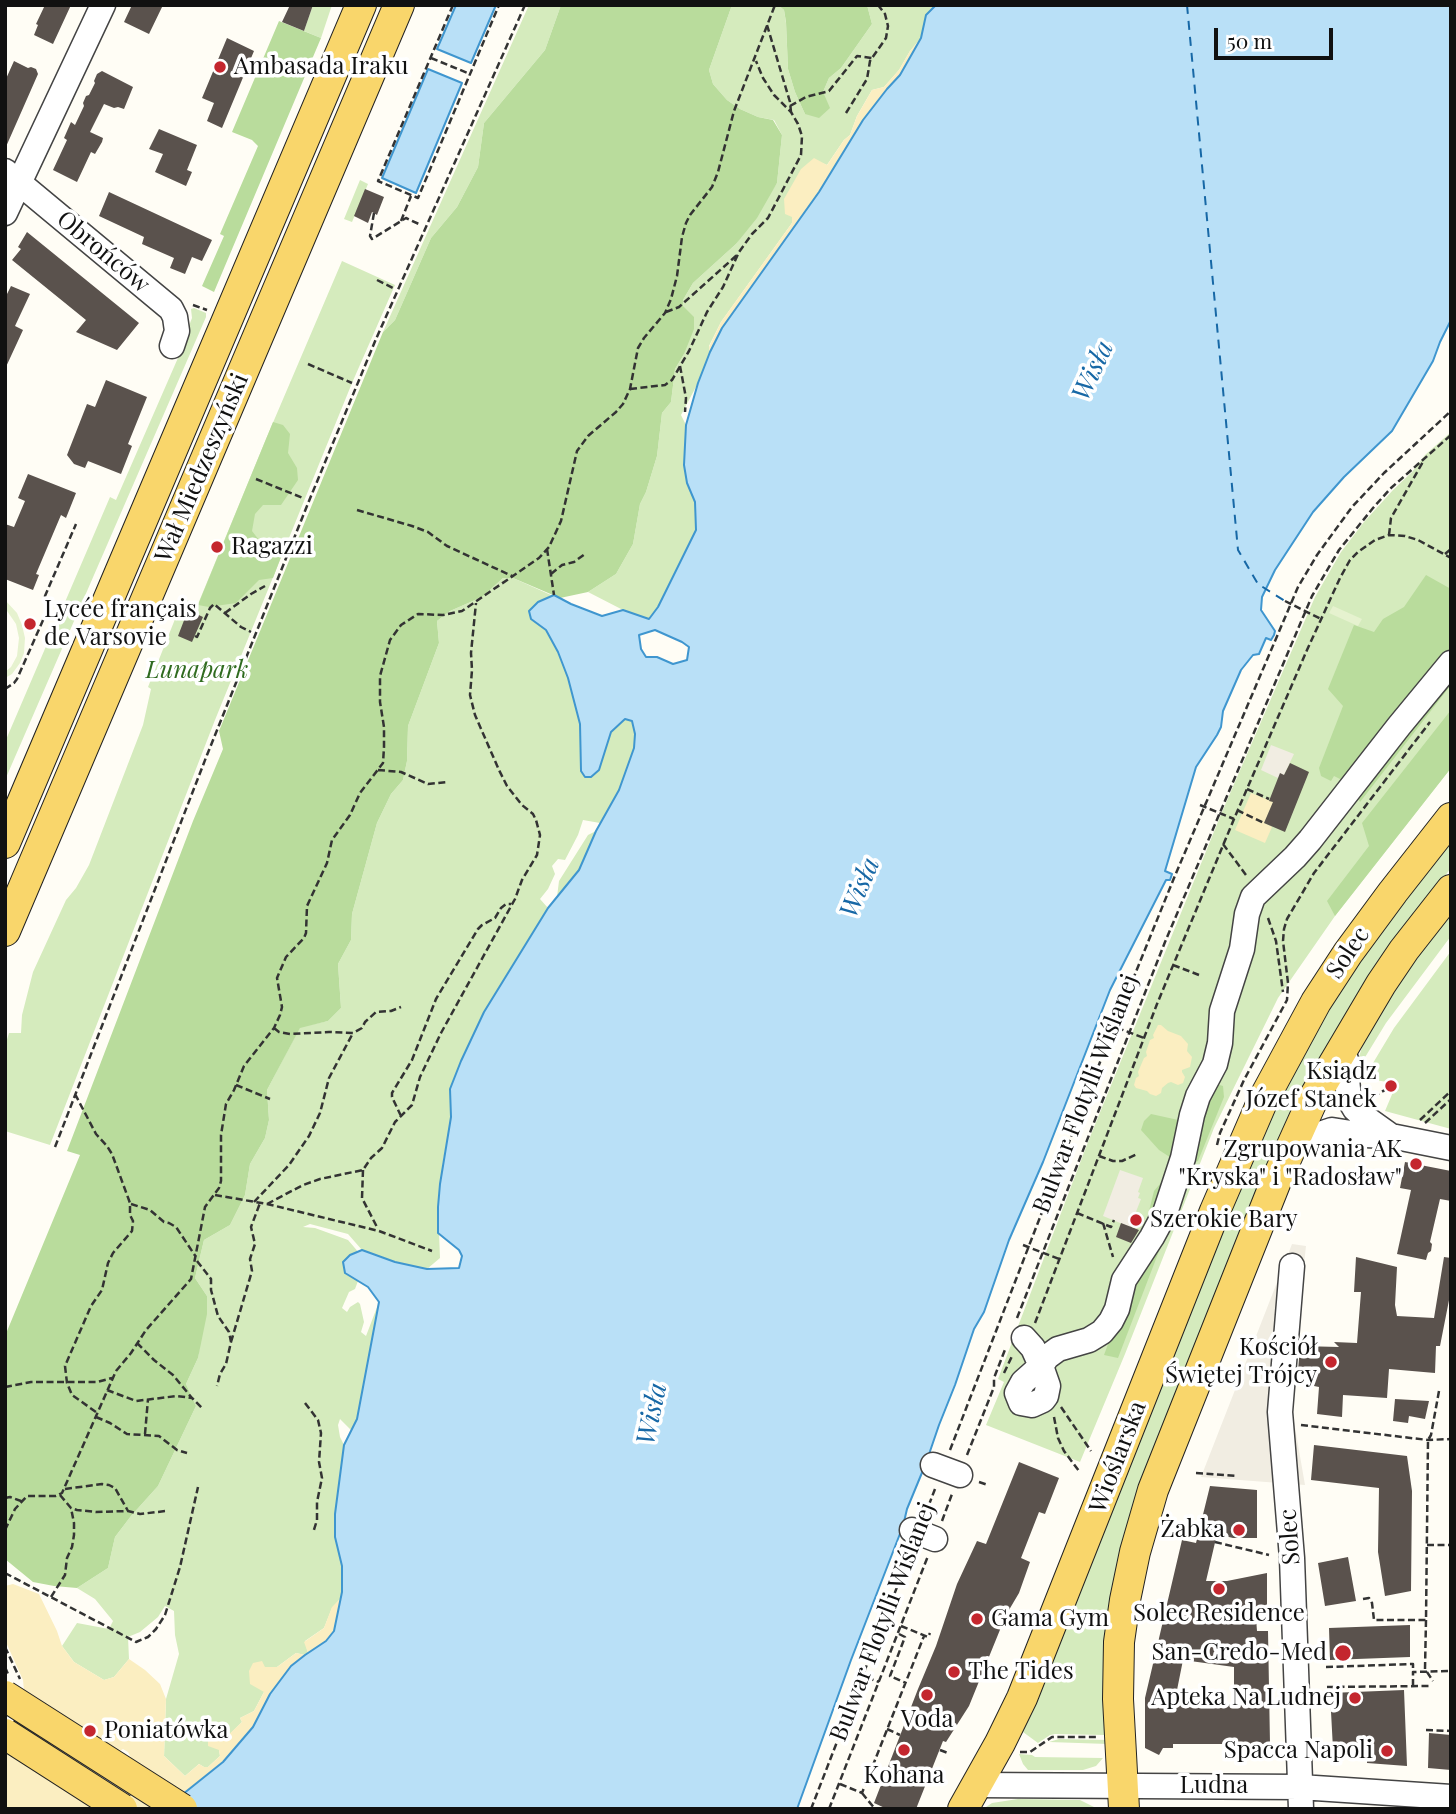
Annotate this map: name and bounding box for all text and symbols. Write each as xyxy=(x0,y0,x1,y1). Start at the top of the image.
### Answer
scale bar xyxy=(1218,14,1337,58)
text: 50 m xyxy=(1227,26,1272,54)
place label: Ambasada Iraku xyxy=(234,53,408,81)
marker: Ambasada Iraku xyxy=(212,59,228,75)
street label: Obrońców xyxy=(51,205,155,299)
water label: Wisła xyxy=(1066,336,1120,406)
street label: Wał Miedzeszyński xyxy=(149,369,255,567)
place label: Ragazzi xyxy=(231,533,313,561)
marker: Ragazzi xyxy=(209,539,225,555)
place label: Lycée français de Varsovie xyxy=(44,596,197,652)
marker: Lycée français de Varsovie xyxy=(22,616,38,632)
park label: Lunapark xyxy=(146,657,248,685)
water label: Wisła xyxy=(833,853,887,923)
street label: Solec xyxy=(1320,922,1376,984)
street label: Bulwar Flotylli Wiślanej xyxy=(1027,971,1145,1217)
place label: Ksiądz Józef Stanek xyxy=(1246,1058,1377,1114)
marker: Ksiądz Józef Stanek xyxy=(1383,1078,1399,1094)
place label: Zgrupowania AK "Kryska" i "Radosław" xyxy=(1178,1136,1402,1192)
marker: Zgrupowania AK "Kryska" i "Radosław" xyxy=(1408,1156,1424,1172)
place label: Szerokie Bary xyxy=(1150,1206,1298,1234)
marker: Szerokie Bary xyxy=(1128,1212,1144,1228)
place label: Kościół Świętej Trójcy xyxy=(1165,1334,1317,1390)
marker: Kościół Świętej Trójcy xyxy=(1323,1354,1339,1370)
water label: Wisła xyxy=(630,1380,674,1448)
street label: Wioślarska xyxy=(1084,1397,1152,1517)
street label: Bulwar Flotylli Wiślanej xyxy=(824,1499,942,1745)
street label: Solec xyxy=(1274,1508,1306,1566)
place label: Żabka xyxy=(1161,1516,1225,1544)
marker: Żabka xyxy=(1231,1522,1247,1538)
marker: Solec Residence xyxy=(1211,1581,1227,1597)
place label: Solec Residence xyxy=(1133,1600,1305,1628)
place label: Gama Gym xyxy=(991,1605,1109,1633)
marker: Gama Gym xyxy=(969,1611,985,1627)
place label: San-Credo-Med xyxy=(1152,1639,1327,1667)
marker: San-Credo-Med xyxy=(1333,1643,1353,1663)
place label: The Tides xyxy=(968,1658,1074,1686)
marker: The Tides xyxy=(946,1664,962,1680)
place label: Apteka Na Ludnej xyxy=(1151,1684,1341,1712)
marker: Voda xyxy=(919,1687,935,1703)
marker: Apteka Na Ludnej xyxy=(1347,1690,1363,1706)
place label: Voda xyxy=(901,1706,953,1734)
place label: Poniatówka xyxy=(104,1717,229,1745)
marker: Poniatówka xyxy=(82,1723,98,1739)
place label: Spacca Napoli xyxy=(1224,1737,1373,1765)
marker: Kohana xyxy=(896,1742,912,1758)
marker: Spacca Napoli xyxy=(1379,1743,1395,1759)
place label: Kohana xyxy=(864,1762,944,1790)
street label: Ludna xyxy=(1180,1772,1248,1800)

